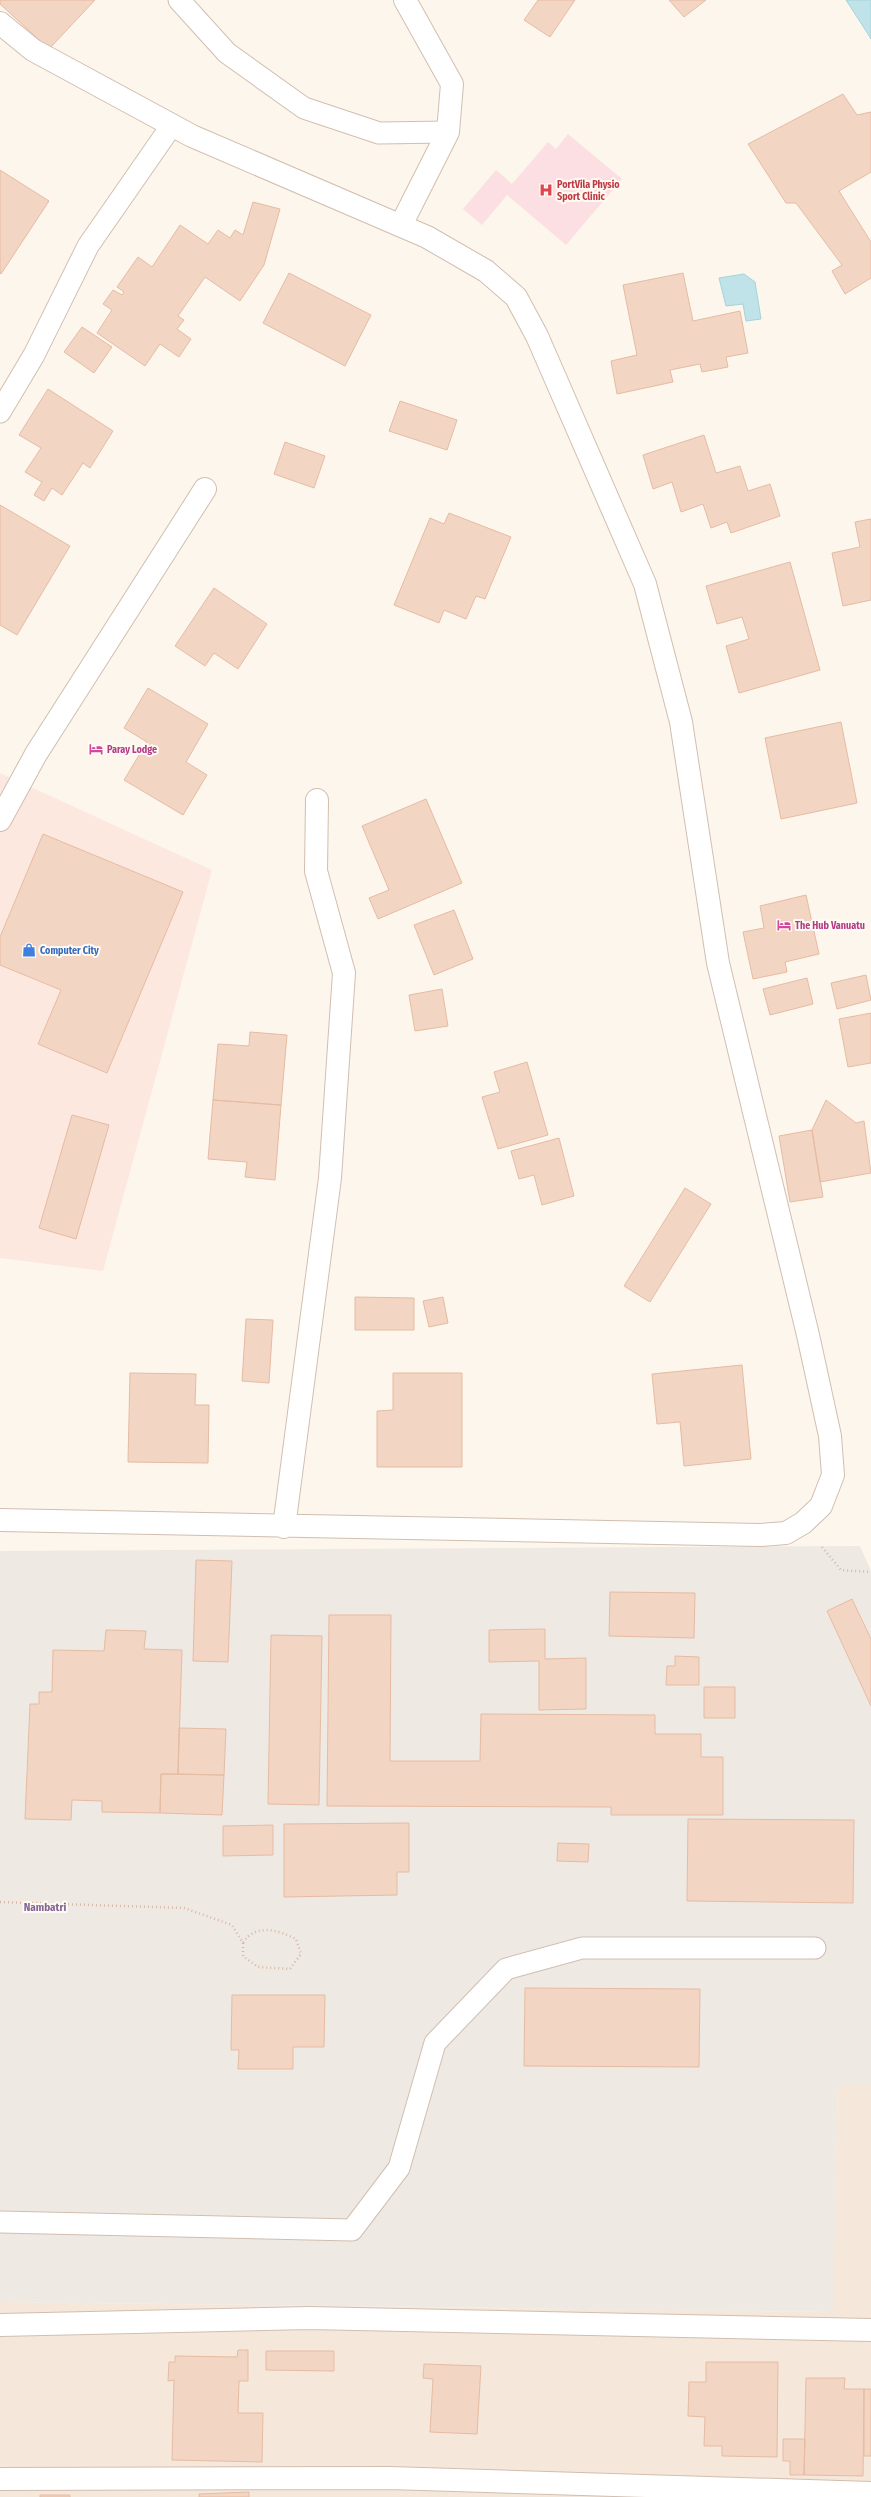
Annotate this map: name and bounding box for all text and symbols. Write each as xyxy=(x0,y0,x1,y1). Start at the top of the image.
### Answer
place label: PortVila Physio Sport Clinic xyxy=(557,179,620,203)
hospital icon: PortVila Physio Sport Clinic xyxy=(538,182,554,198)
hotel icon: Paray Lodge xyxy=(88,741,104,757)
place label: Paray Lodge xyxy=(107,744,157,756)
hotel icon: The Hub Vanuatu xyxy=(776,917,792,933)
place label: The Hub Vanuatu xyxy=(795,920,865,932)
shop icon: Computer City xyxy=(21,942,37,958)
place label: Computer City xyxy=(40,945,99,957)
district label: Nambatri xyxy=(24,1901,66,1914)

